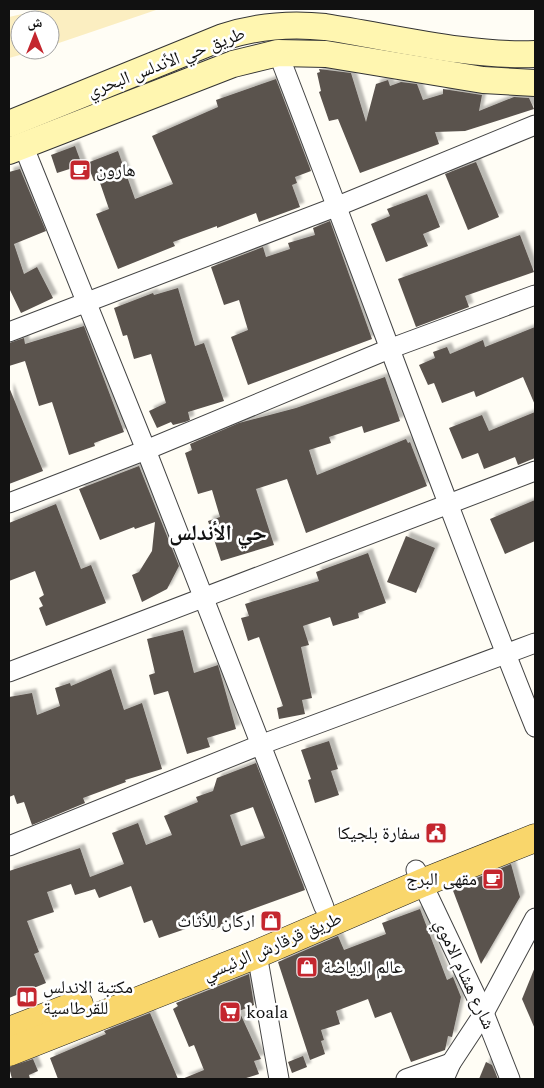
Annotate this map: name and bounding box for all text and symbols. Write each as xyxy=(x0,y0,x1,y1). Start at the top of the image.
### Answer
north arrow xyxy=(10,10,60,60)
text: ش xyxy=(28,12,43,33)
street label: طريق حي الأندلس البحري xyxy=(83,20,249,106)
place label: هارون xyxy=(96,157,136,184)
cafe icon: هارون xyxy=(68,158,92,182)
district label: حي الأندلس xyxy=(169,517,267,550)
place label: سفارة بلجيكا xyxy=(337,820,420,847)
public building icon: سفارة بلجيكا xyxy=(424,821,448,845)
place label: مقهى البرج xyxy=(406,866,477,893)
cafe icon: مقهى البرج xyxy=(481,867,505,891)
street label: طريق قرقارش الرئيسي xyxy=(198,905,346,989)
place label: اركان للأثاث xyxy=(177,908,255,935)
shop icon: اركان للأثاث xyxy=(259,909,283,933)
street label: شارع هشام الاموي xyxy=(427,915,502,1034)
place label: عالم الرياضة xyxy=(323,954,403,981)
shop icon: عالم الرياضة xyxy=(295,955,319,979)
place label: مكتبة الاندلس للقرطاسية xyxy=(43,974,133,1022)
library icon: مكتبة الاندلس للقرطاسية xyxy=(15,985,39,1009)
place label: koala xyxy=(246,999,288,1026)
supermarket icon: koala xyxy=(218,1000,242,1024)

